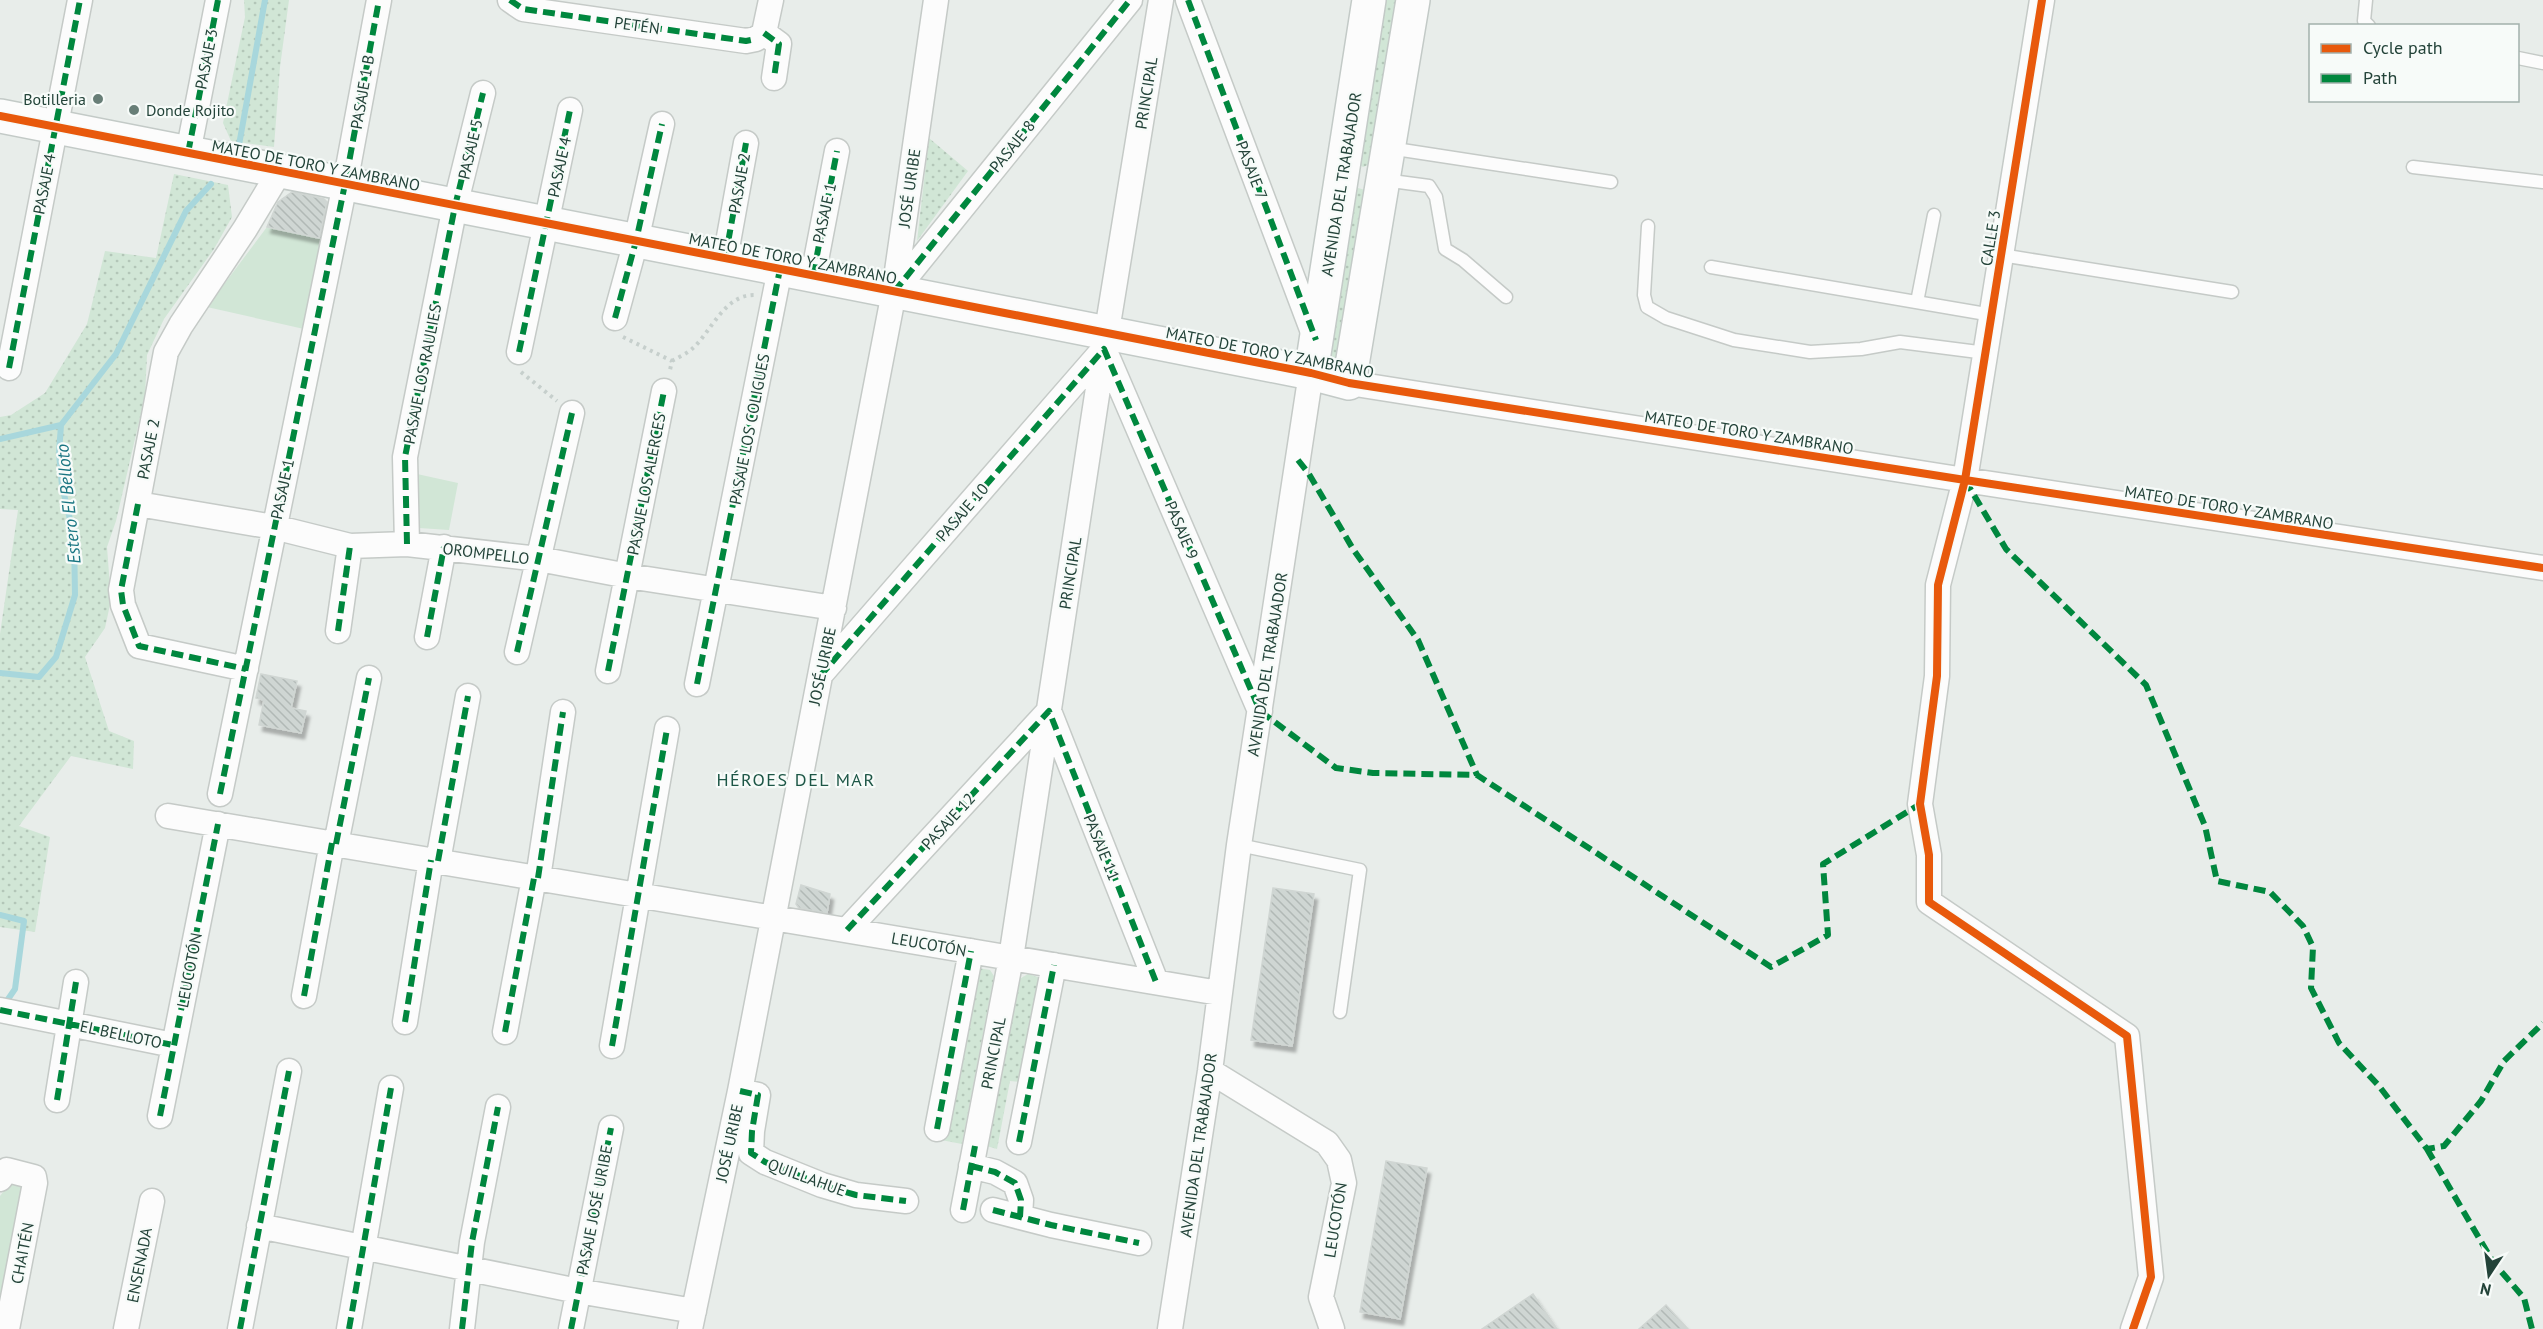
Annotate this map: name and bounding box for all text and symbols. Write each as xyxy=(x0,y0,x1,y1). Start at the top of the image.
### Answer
street label: PETÉN xyxy=(613,12,661,38)
legend xyxy=(2309,24,2519,102)
street label: PASAJE 3 xyxy=(190,27,222,91)
text: Cycle path xyxy=(2363,36,2443,59)
street label: PASAJE 1 B xyxy=(346,53,378,131)
street label: PRINCIPAL xyxy=(1130,55,1162,131)
text: Path xyxy=(2363,66,2397,89)
place label: Botilleria xyxy=(23,89,86,109)
street label: AVENIDA DEL TRABAJADOR xyxy=(1317,90,1365,278)
marker: Botilleria xyxy=(91,92,105,106)
place label: Donde Rojito xyxy=(146,100,235,120)
marker: Donde Rojito xyxy=(127,103,141,117)
street label: PASAJE 8 xyxy=(985,116,1039,176)
street label: PASAJE 5 xyxy=(453,117,487,181)
street label: MATEO DE TORO Y ZAMBRANO xyxy=(210,135,422,195)
street label: PASAJE 4 xyxy=(543,135,575,199)
street label: PASAJE 7 xyxy=(1232,138,1272,202)
street label: JOSÉ URIBE xyxy=(893,147,924,230)
street label: PASAJE 2 xyxy=(724,151,754,215)
street label: PASAJE 4 xyxy=(28,152,60,216)
street label: PASAJE 1 xyxy=(808,181,840,245)
street label: CALLE 3 xyxy=(1976,209,2004,267)
street label: MATEO DE TORO Y ZAMBRANO xyxy=(687,228,899,288)
street label: PASAJE LOS RAULIES xyxy=(399,302,445,446)
street label: MATEO DE TORO Y ZAMBRANO xyxy=(1164,322,1376,382)
street label: PASAJE LOS COLIGUES xyxy=(725,352,773,506)
street label: MATEO DE TORO Y ZAMBRANO xyxy=(1643,406,1855,458)
street label: PASAJE LOS ALERCES xyxy=(622,411,670,557)
street label: PASAJE 2 xyxy=(132,417,164,481)
water label: Estero El Belloto xyxy=(50,443,86,565)
street label: PASAJE 1 xyxy=(266,457,298,521)
street label: PASAJE 10 xyxy=(931,479,993,545)
street label: MATEO DE TORO Y ZAMBRANO xyxy=(2123,481,2335,533)
street label: PASAJE 9 xyxy=(1161,498,1203,562)
street label: PRINCIPAL xyxy=(1054,535,1086,611)
street label: OROMPELLO xyxy=(441,538,531,568)
street label: AVENIDA DEL TRABAJADOR xyxy=(1243,570,1291,758)
street label: JOSÉ URIBE xyxy=(804,625,840,708)
district label: HÉROES DEL MAR xyxy=(716,768,876,791)
street label: PASAJE 12 xyxy=(917,789,979,853)
street label: PASAJE 11 xyxy=(1080,811,1124,883)
street label: LEUCOTÓN xyxy=(890,928,968,960)
street label: LEUCOTÓN xyxy=(172,931,206,1009)
street label: PRINCIPAL xyxy=(976,1015,1010,1091)
street label: EL BELLOTO xyxy=(78,1016,164,1052)
street label: AVENIDA DEL TRABAJADOR xyxy=(1175,1051,1221,1239)
street label: JOSÉ URIBE xyxy=(711,1102,747,1185)
street label: PASAJE JOSÉ URIBE xyxy=(572,1143,616,1277)
street label: QUILLAHUE xyxy=(765,1154,849,1200)
street label: LEUCOTÓN xyxy=(1319,1181,1351,1259)
street label: CHAITÉN xyxy=(6,1221,38,1285)
street label: ENSENADA xyxy=(122,1225,156,1304)
north arrow xyxy=(2459,1245,2519,1305)
text: N xyxy=(2478,1279,2493,1301)

